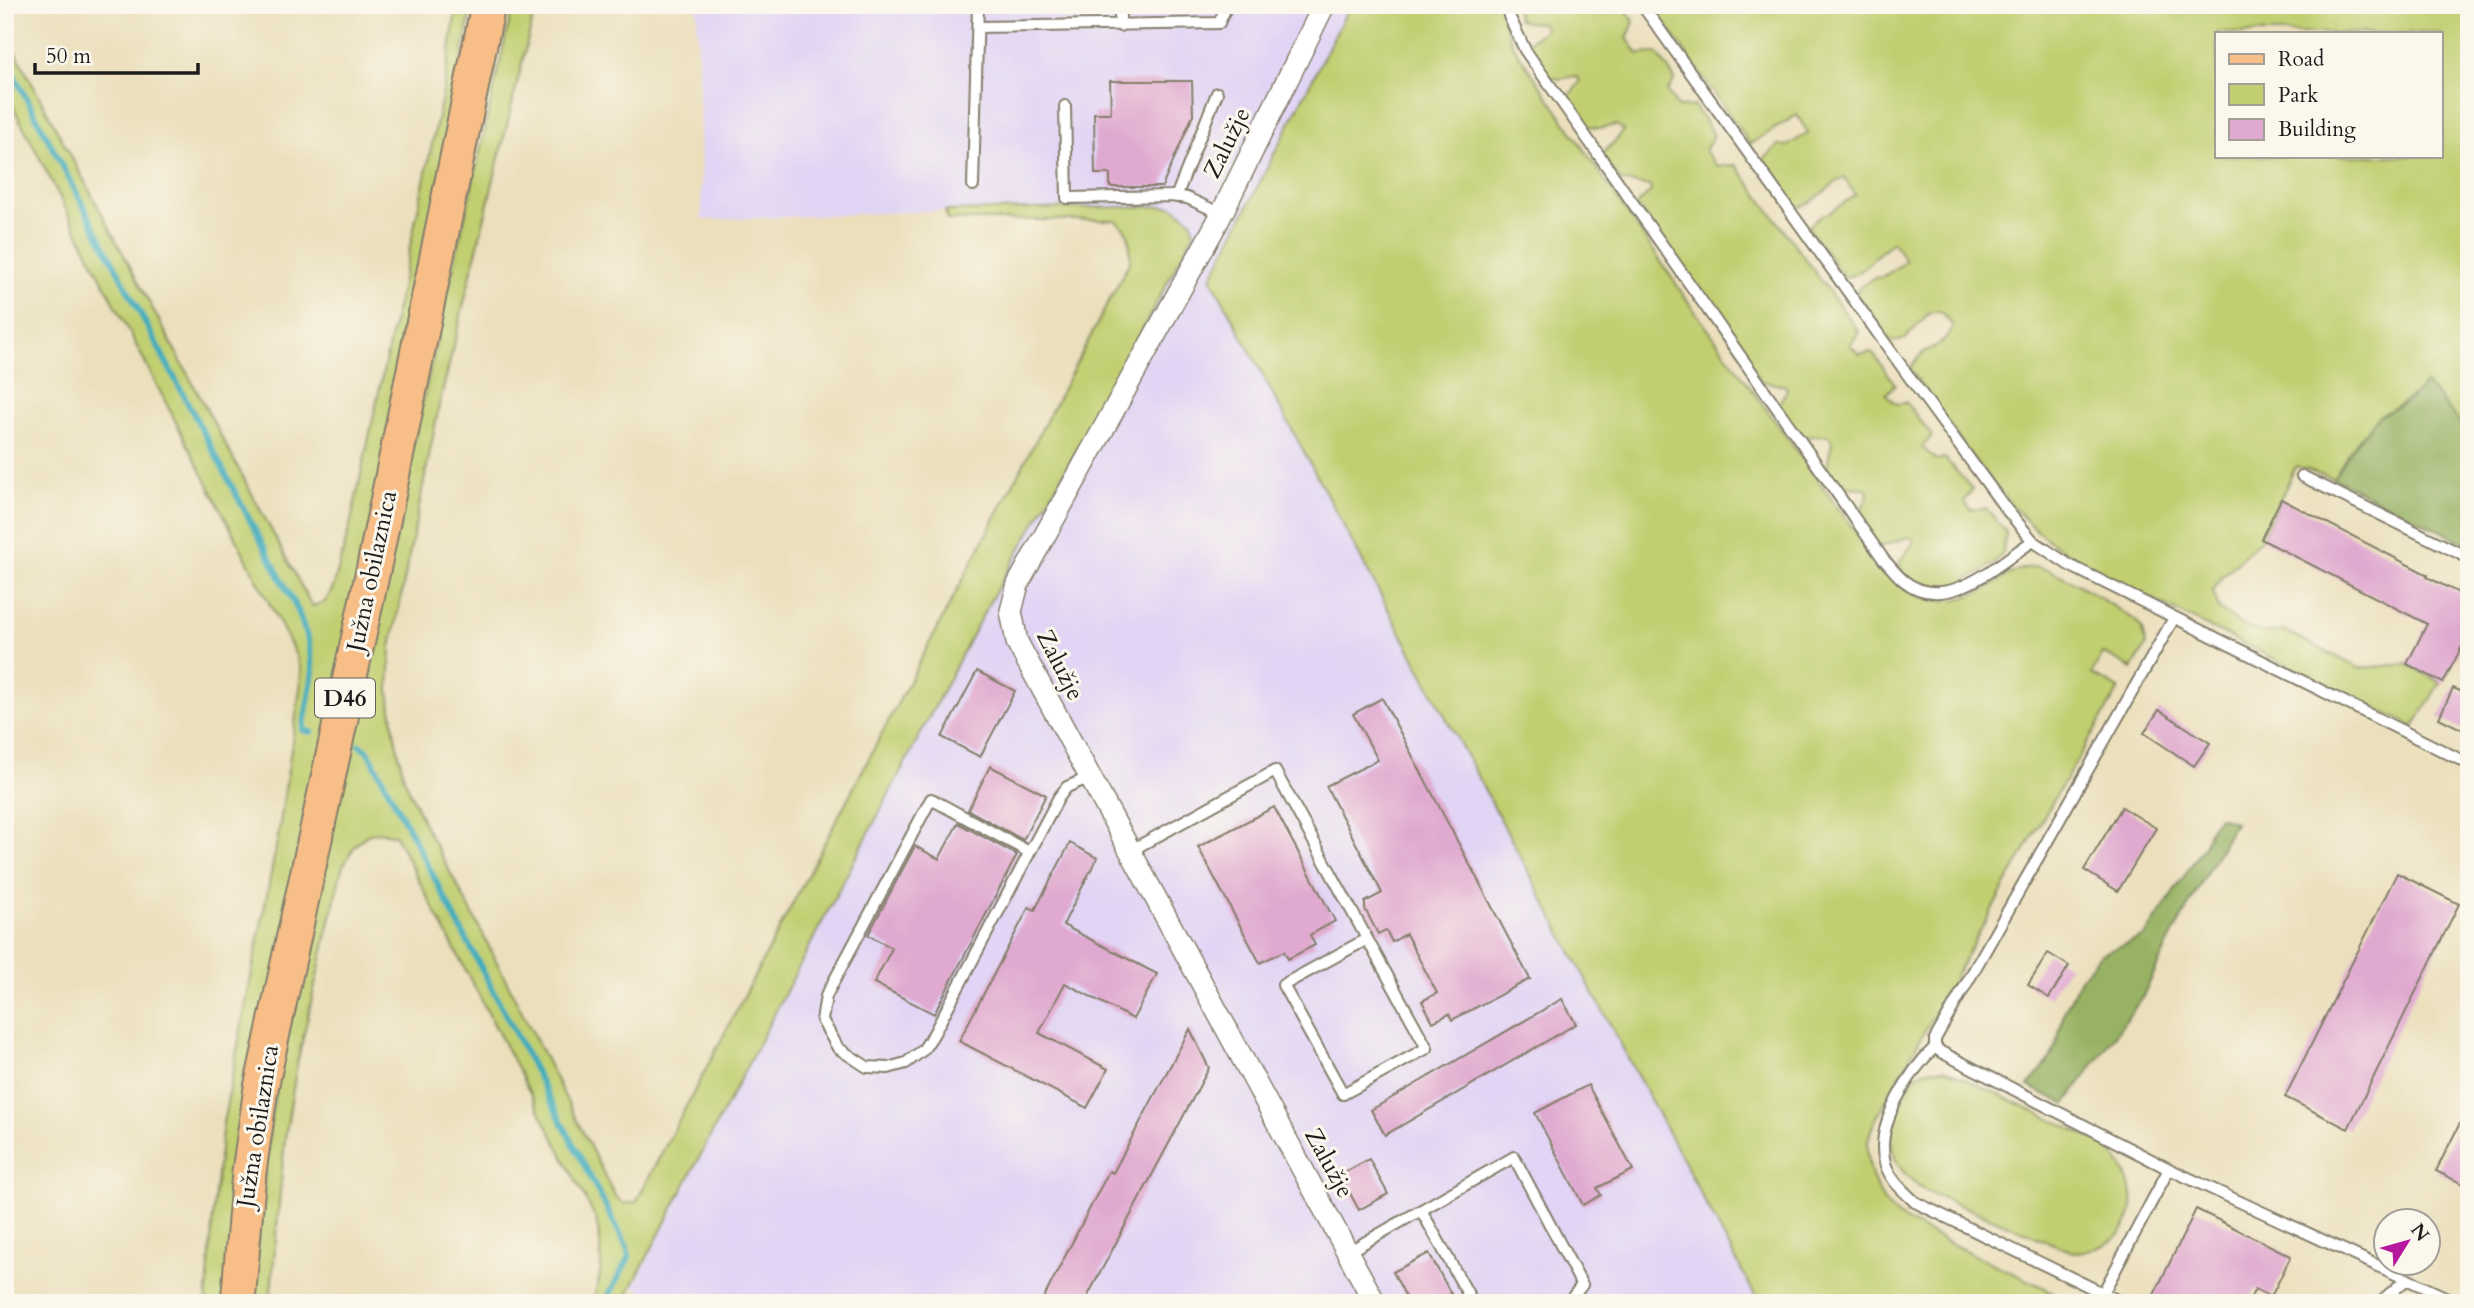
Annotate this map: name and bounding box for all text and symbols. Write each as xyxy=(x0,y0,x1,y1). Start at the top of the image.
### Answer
scale bar xyxy=(35,32,198,76)
legend xyxy=(2215,32,2442,158)
text: 50 m xyxy=(46,42,91,71)
text: Road xyxy=(2278,45,2324,74)
text: Park xyxy=(2278,81,2319,110)
street label: Zalužje xyxy=(1196,102,1258,184)
text: Building xyxy=(2278,115,2356,144)
street label: Južna obilaznica xyxy=(338,487,405,658)
street label: Zalužje xyxy=(1028,624,1092,706)
road number: D46 xyxy=(315,678,375,718)
street label: Južna obilaznica xyxy=(228,1042,287,1213)
street label: Zalužje xyxy=(1296,1122,1362,1204)
north arrow xyxy=(2372,1206,2442,1276)
text: N xyxy=(2404,1218,2435,1247)

